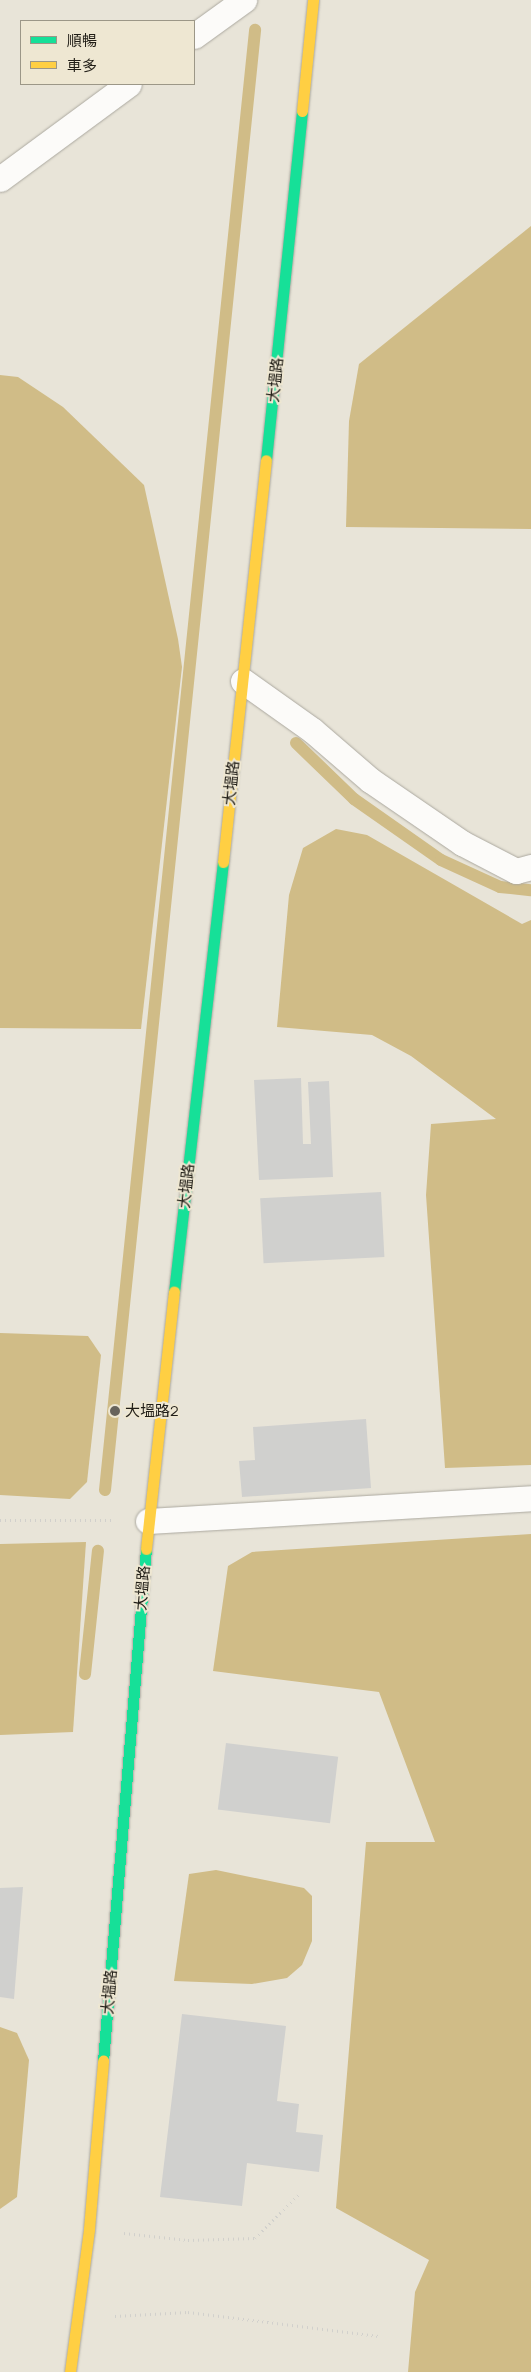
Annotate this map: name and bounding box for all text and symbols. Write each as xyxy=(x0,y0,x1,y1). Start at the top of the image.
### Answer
legend xyxy=(20,20,195,85)
text: 順暢 xyxy=(67,30,97,51)
text: 車多 xyxy=(67,55,97,76)
street label: 大塭路 xyxy=(264,357,286,403)
street label: 大塭路 xyxy=(220,760,242,806)
street label: 大塭路 xyxy=(175,1163,197,1209)
place label: 大塭路2 xyxy=(125,1402,179,1420)
marker: 大塭路2 xyxy=(109,1405,121,1417)
street label: 大塭路 xyxy=(131,1565,153,1611)
street label: 大塭路 xyxy=(98,1969,120,2015)

